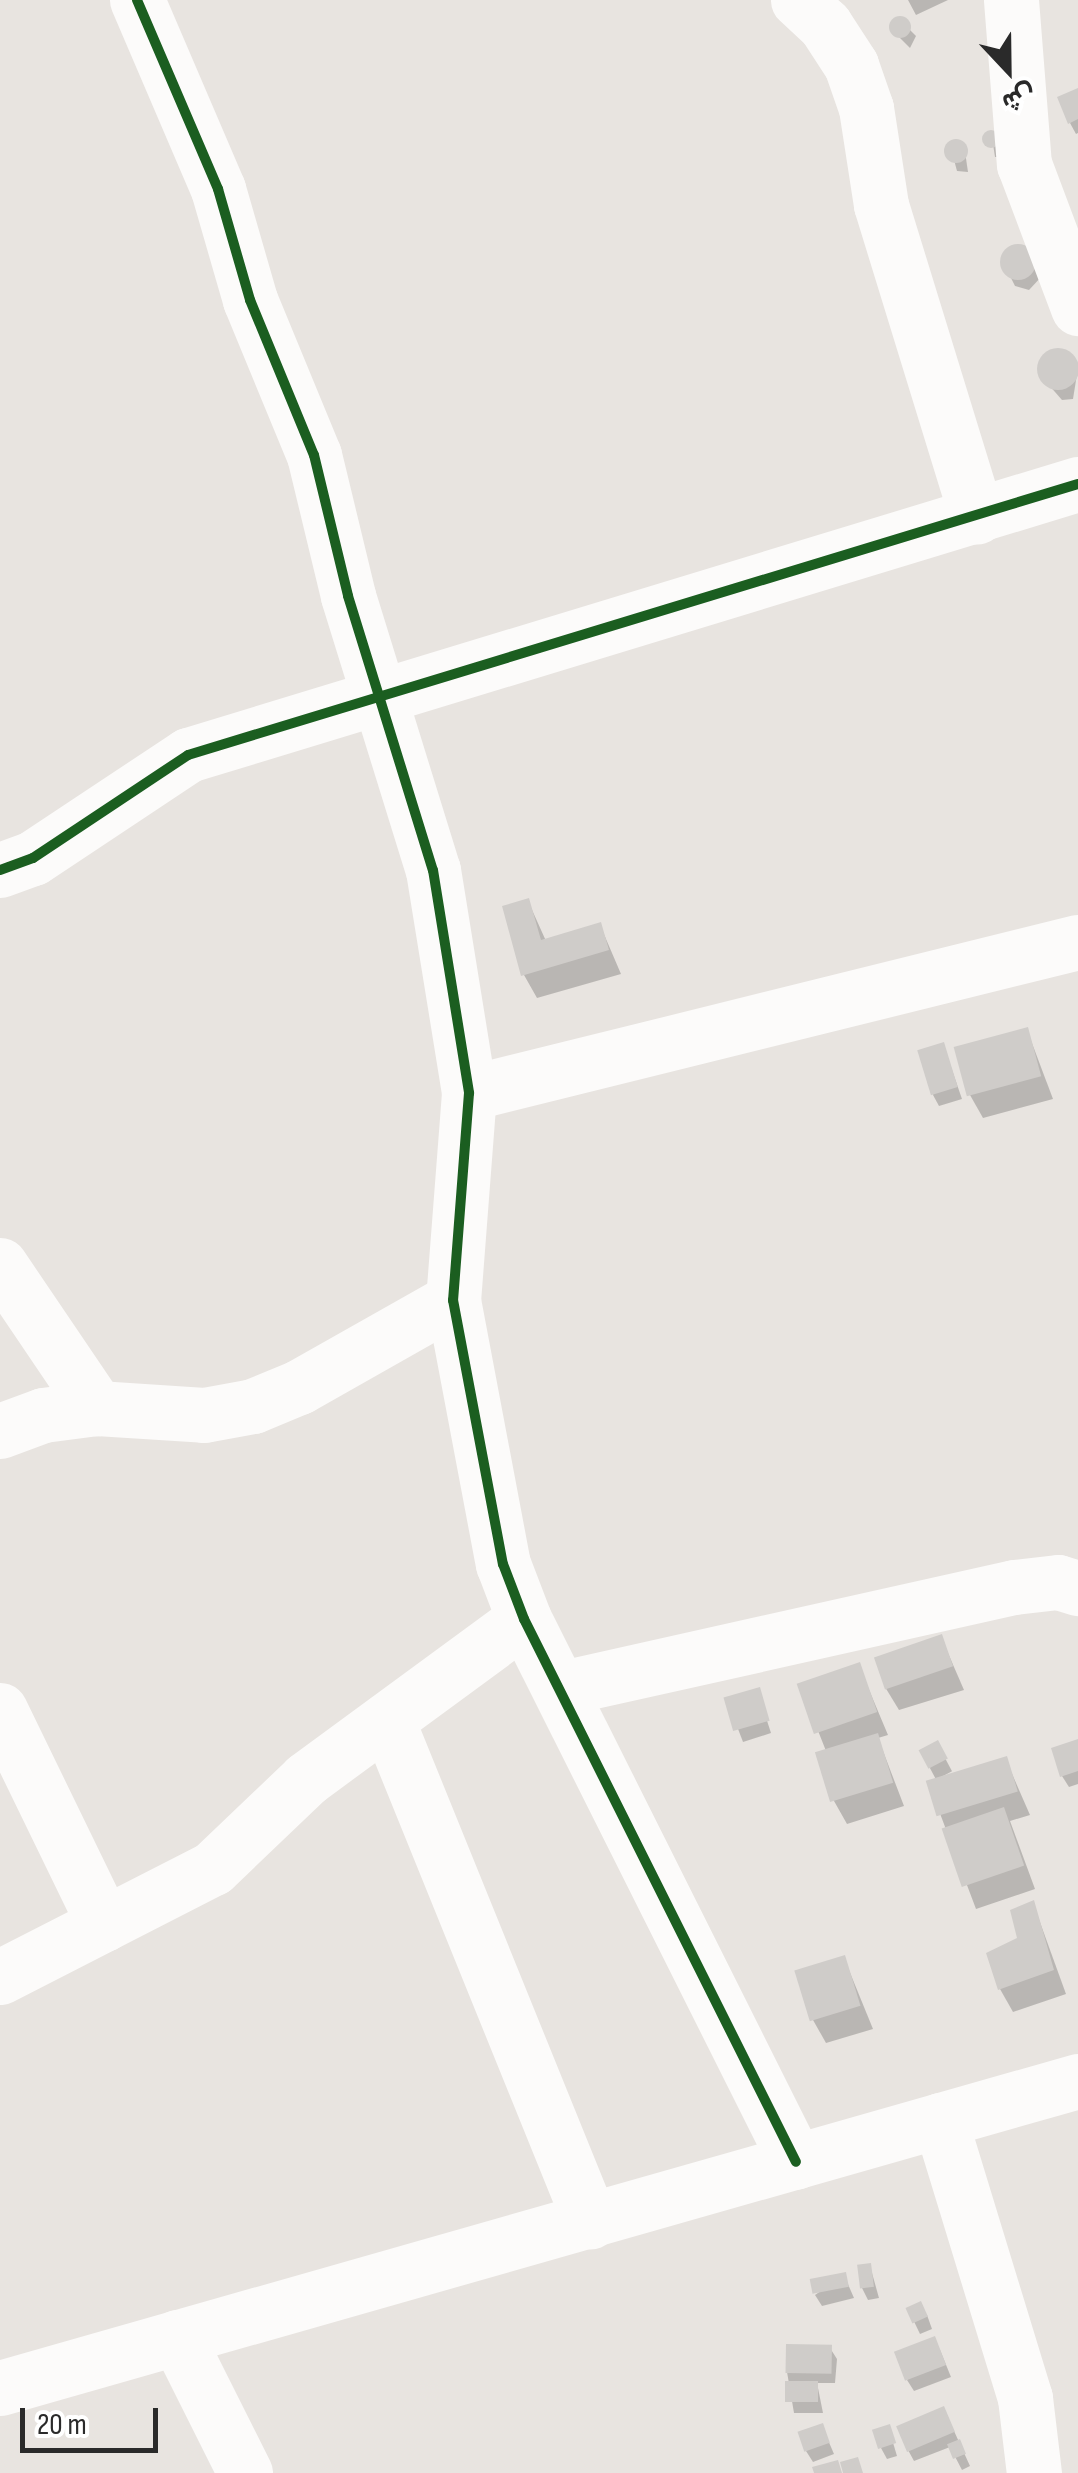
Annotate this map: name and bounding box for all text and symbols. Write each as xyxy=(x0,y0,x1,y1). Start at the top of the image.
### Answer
north arrow xyxy=(958,20,1058,120)
text: ش xyxy=(998,77,1041,120)
scale bar xyxy=(25,2388,162,2450)
text: 20 m xyxy=(37,2407,87,2443)

